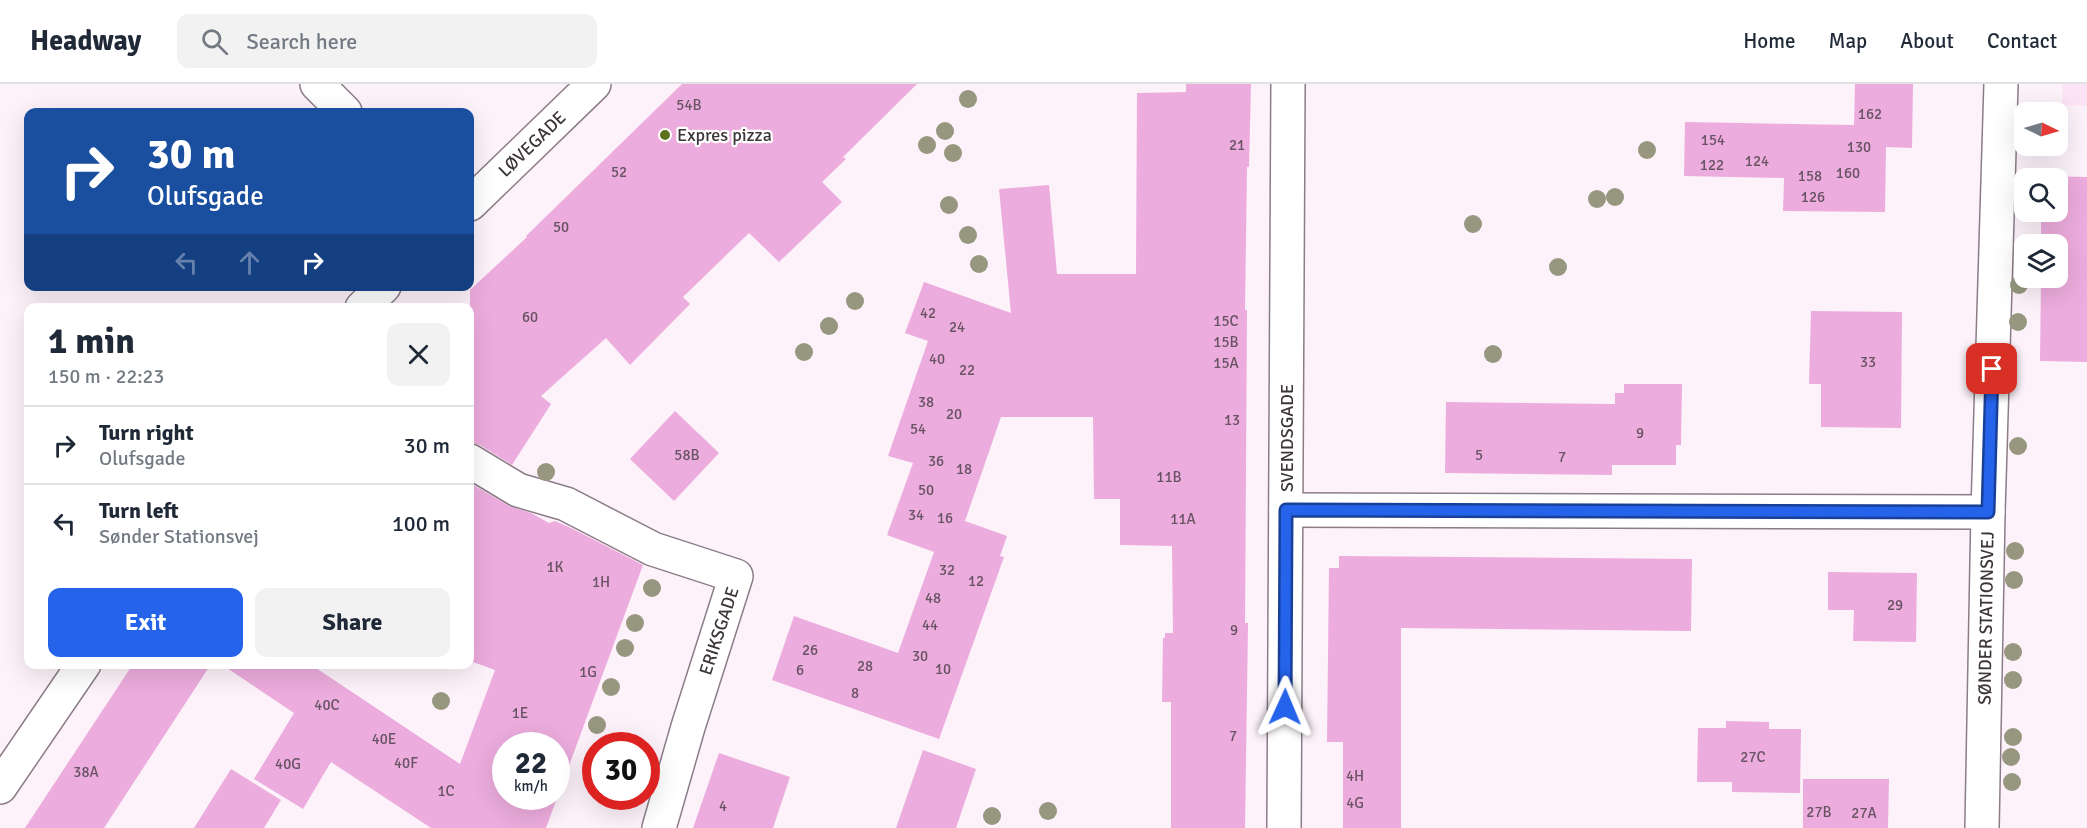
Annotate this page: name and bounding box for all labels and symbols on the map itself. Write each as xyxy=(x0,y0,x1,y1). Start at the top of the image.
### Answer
house number: 54B xyxy=(676,96,702,114)
north arrow xyxy=(2014,102,2068,156)
house number: 162 xyxy=(1858,105,1882,123)
street label: LØVEGADE xyxy=(494,106,570,182)
place label: Expres pizza xyxy=(677,124,772,146)
marker: Expres pizza xyxy=(658,128,672,142)
house number: 154 xyxy=(1701,131,1725,149)
house number: 21 xyxy=(1229,136,1245,154)
house number: 130 xyxy=(1847,138,1871,156)
house number: 124 xyxy=(1745,152,1769,170)
house number: 122 xyxy=(1700,156,1724,174)
house number: 52 xyxy=(611,163,627,181)
house number: 160 xyxy=(1836,164,1860,182)
house number: 158 xyxy=(1798,167,1822,185)
house number: 126 xyxy=(1801,188,1825,206)
house number: 50 xyxy=(553,218,569,236)
house number: 42 xyxy=(920,304,936,322)
house number: 60 xyxy=(522,308,538,326)
house number: 15C xyxy=(1213,312,1239,330)
house number: 24 xyxy=(949,318,965,336)
house number: 15B xyxy=(1213,333,1239,351)
pin xyxy=(1966,343,2017,394)
house number: 40 xyxy=(929,350,945,368)
house number: 33 xyxy=(1860,353,1876,371)
house number: 15A xyxy=(1213,354,1239,372)
house number: 22 xyxy=(959,361,975,379)
street label: SVENDSGADE xyxy=(1276,384,1298,492)
house number: 38 xyxy=(918,393,934,411)
house number: 20 xyxy=(946,405,962,423)
house number: 13 xyxy=(1224,411,1240,429)
house number: 54 xyxy=(910,420,926,438)
house number: 9 xyxy=(1636,424,1644,442)
house number: 58B xyxy=(674,446,700,464)
house number: 5 xyxy=(1475,446,1483,464)
house number: 7 xyxy=(1558,448,1566,466)
house number: 36 xyxy=(928,452,944,470)
house number: 18 xyxy=(956,460,972,478)
house number: 11B xyxy=(1156,468,1182,486)
house number: 50 xyxy=(918,481,934,499)
house number: 34 xyxy=(908,506,924,524)
house number: 16 xyxy=(937,509,953,527)
house number: 11A xyxy=(1170,510,1196,528)
street label: SØNDER STATIONSVEJ xyxy=(1973,531,1999,705)
house number: 1K xyxy=(546,558,564,576)
house number: 32 xyxy=(939,561,955,579)
house number: 12 xyxy=(968,572,984,590)
house number: 1H xyxy=(592,573,610,591)
street label: ERIKSGADE xyxy=(694,584,744,678)
house number: 48 xyxy=(925,589,941,607)
house number: 29 xyxy=(1887,596,1903,614)
house number: 44 xyxy=(922,616,938,634)
house number: 9 xyxy=(1230,621,1238,639)
house number: 26 xyxy=(802,641,818,659)
house number: 30 xyxy=(912,647,928,665)
house number: 28 xyxy=(857,657,873,675)
house number: 10 xyxy=(935,660,951,678)
house number: 6 xyxy=(796,661,804,679)
house number: 1G xyxy=(579,663,597,681)
position arrow xyxy=(1253,675,1317,739)
house number: 8 xyxy=(851,684,859,702)
house number: 40C xyxy=(314,696,340,714)
house number: 1E xyxy=(512,704,528,722)
house number: 7 xyxy=(1229,727,1237,745)
house number: 40E xyxy=(372,730,396,748)
speed limit sign: 30 xyxy=(582,732,660,810)
house number: 27C xyxy=(1740,748,1766,766)
house number: 40F xyxy=(394,754,418,772)
house number: 40G xyxy=(275,755,301,773)
house number: 38A xyxy=(73,763,99,781)
house number: 4H xyxy=(1346,767,1364,785)
house number: 1C xyxy=(437,782,455,800)
house number: 4G xyxy=(1346,794,1364,812)
house number: 4 xyxy=(719,797,727,815)
house number: 27B xyxy=(1806,803,1832,821)
house number: 27A xyxy=(1851,804,1877,822)

